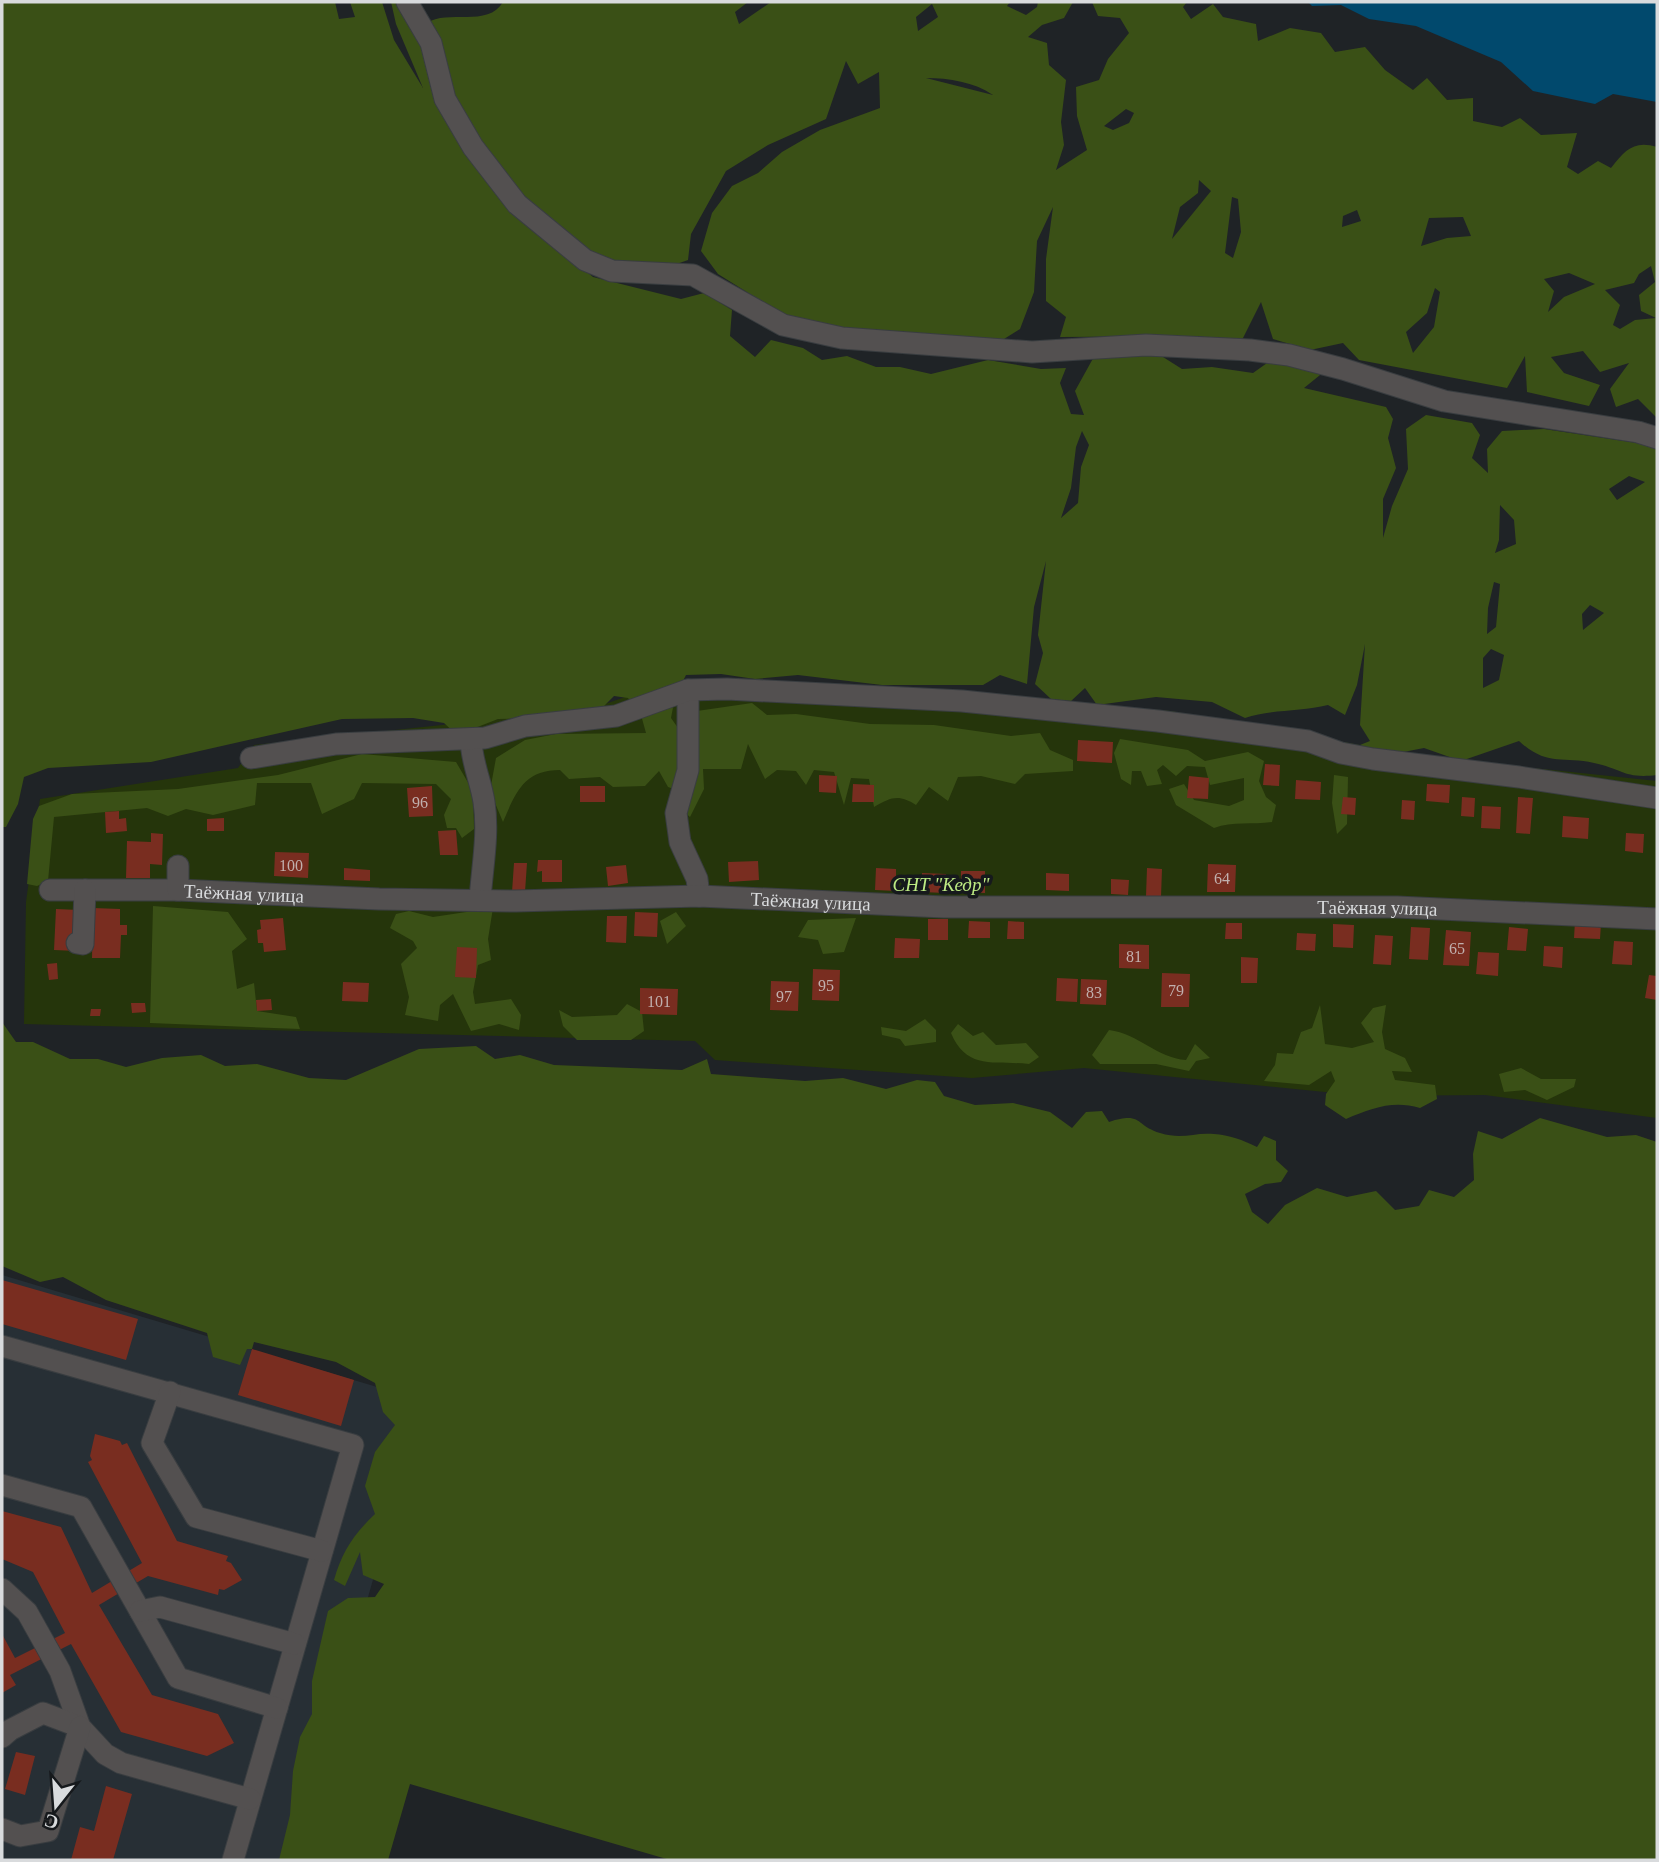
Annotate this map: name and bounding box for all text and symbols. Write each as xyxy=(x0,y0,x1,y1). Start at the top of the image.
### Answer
house number: 96 xyxy=(412,794,428,811)
house number: 100 xyxy=(279,857,303,874)
house number: 64 xyxy=(1214,870,1230,887)
park label: СНТ "Кедр" xyxy=(893,874,990,895)
street label: Таёжная улица xyxy=(183,880,305,907)
street label: Таёжная улица xyxy=(750,888,872,915)
street label: Таёжная улица xyxy=(1317,897,1439,920)
house number: 65 xyxy=(1449,940,1465,957)
house number: 81 xyxy=(1126,948,1142,965)
house number: 95 xyxy=(818,977,834,994)
house number: 79 xyxy=(1168,982,1184,999)
house number: 83 xyxy=(1086,984,1102,1001)
house number: 97 xyxy=(776,988,792,1005)
house number: 101 xyxy=(647,993,671,1010)
north arrow xyxy=(21,1771,91,1841)
text: С xyxy=(42,1810,61,1834)

